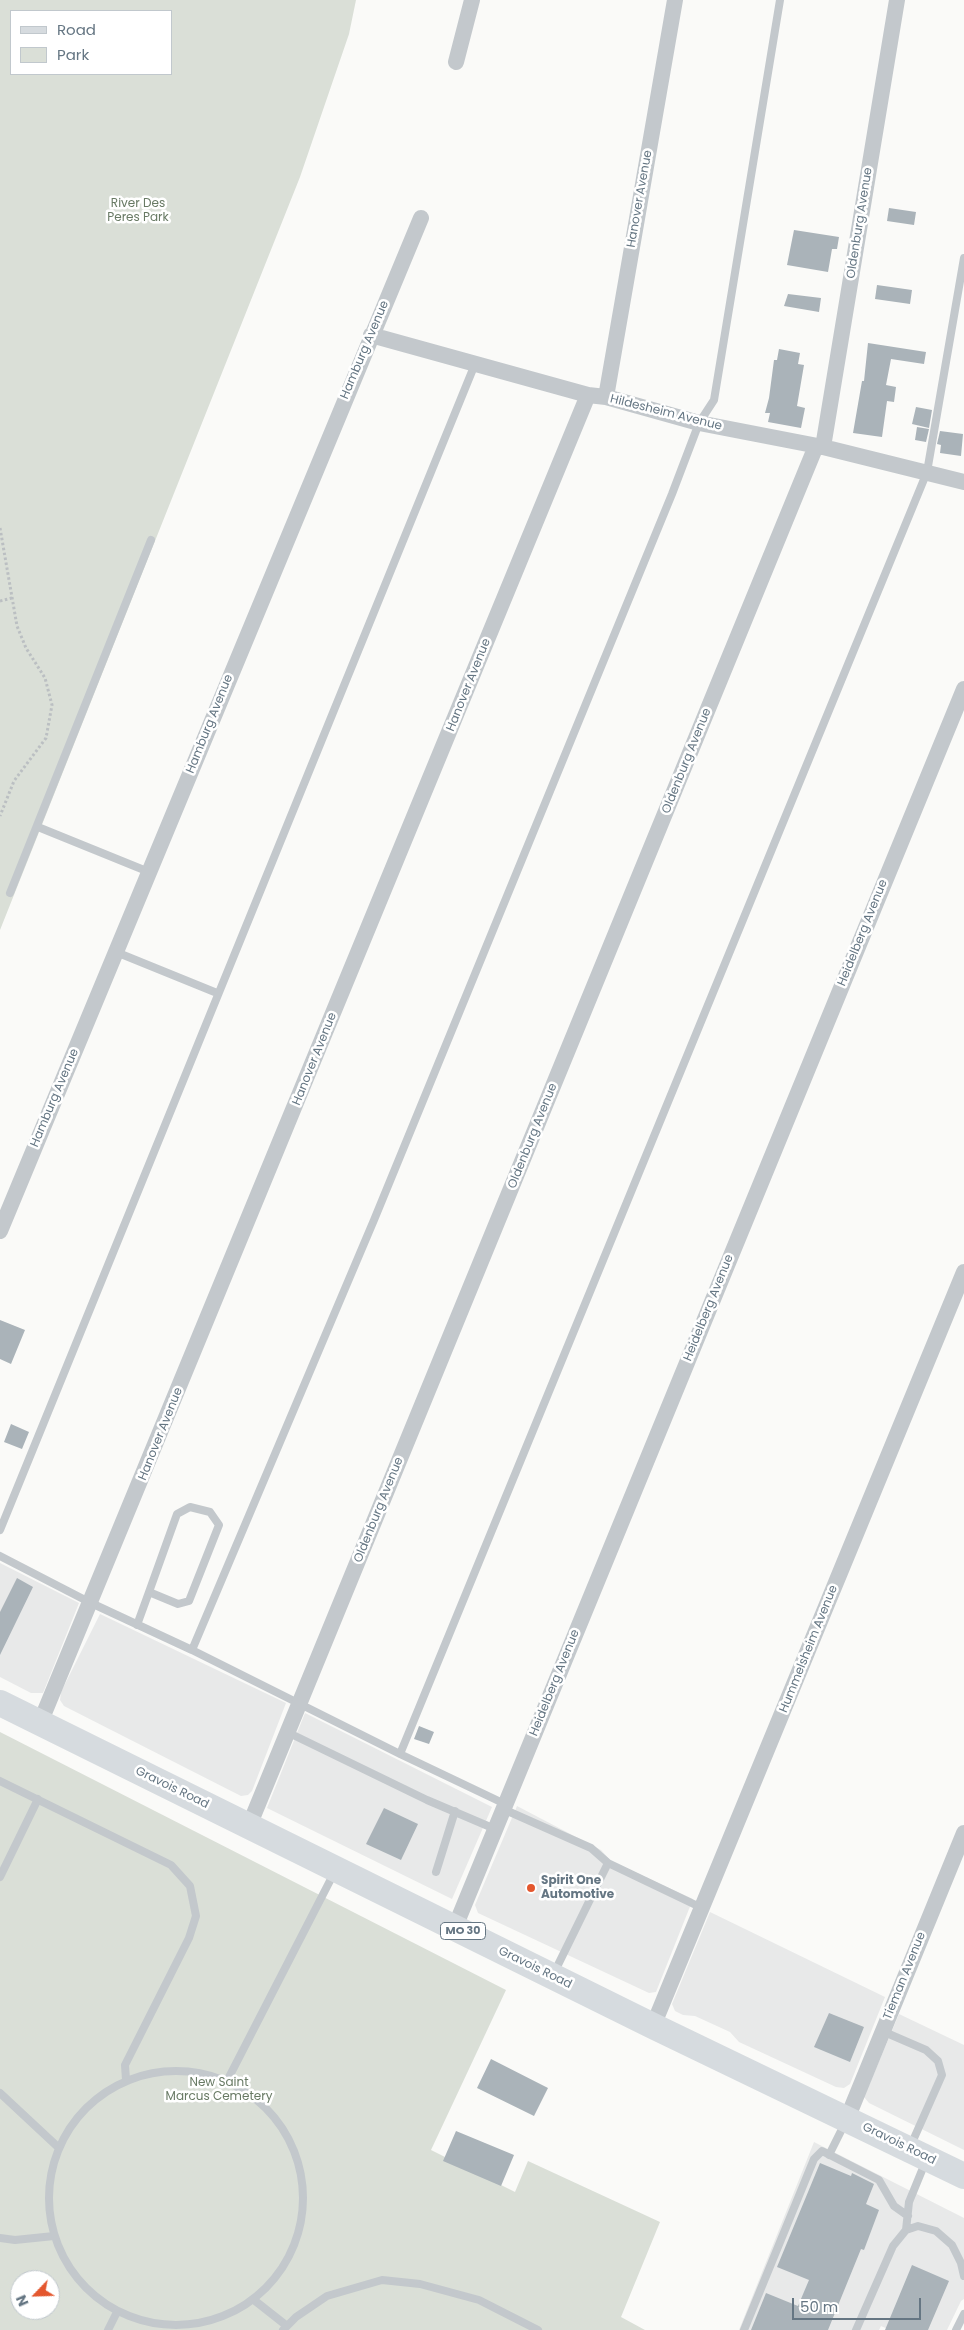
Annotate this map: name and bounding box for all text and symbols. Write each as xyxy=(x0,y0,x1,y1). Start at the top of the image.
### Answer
legend xyxy=(10,10,172,75)
text: Road xyxy=(57,19,96,40)
text: Park xyxy=(57,44,89,65)
street label: Hanover Avenue xyxy=(624,149,656,249)
street label: Oldenburg Avenue xyxy=(844,166,876,280)
park label: River Des Peres Park xyxy=(107,197,169,225)
street label: Hamburg Avenue xyxy=(338,299,392,401)
street label: Hildesheim Avenue xyxy=(609,392,723,434)
street label: Hanover Avenue xyxy=(444,637,494,733)
street label: Hamburg Avenue xyxy=(184,672,236,776)
street label: Oldenburg Avenue xyxy=(659,706,715,816)
street label: Heidelberg Avenue xyxy=(835,878,891,988)
street label: Hanover Avenue xyxy=(290,1011,340,1107)
street label: Hamburg Avenue xyxy=(28,1047,82,1149)
street label: Oldenburg Avenue xyxy=(505,1081,561,1191)
street label: Heidelberg Avenue xyxy=(681,1253,737,1363)
street label: Hanover Avenue xyxy=(136,1386,186,1482)
street label: Oldenburg Avenue xyxy=(351,1455,407,1565)
street label: Hummelsheim Avenue xyxy=(777,1583,841,1715)
street label: Heidelberg Avenue xyxy=(527,1628,583,1738)
street label: Gravois Road xyxy=(133,1764,211,1812)
place label: Spirit One Automotive xyxy=(541,1874,614,1902)
marker: Spirit One Automotive xyxy=(525,1882,537,1894)
road number: MO 30 xyxy=(440,1922,486,1940)
street label: Tieman Avenue xyxy=(881,1930,929,2022)
street label: Gravois Road xyxy=(496,1944,574,1992)
park label: New Saint Marcus Cemetery xyxy=(166,2076,272,2104)
street label: Gravois Road xyxy=(860,2120,938,2168)
north arrow xyxy=(10,2270,60,2320)
scale bar xyxy=(794,2288,923,2320)
text: N xyxy=(11,2292,33,2310)
text: 50 m xyxy=(800,2296,838,2317)

